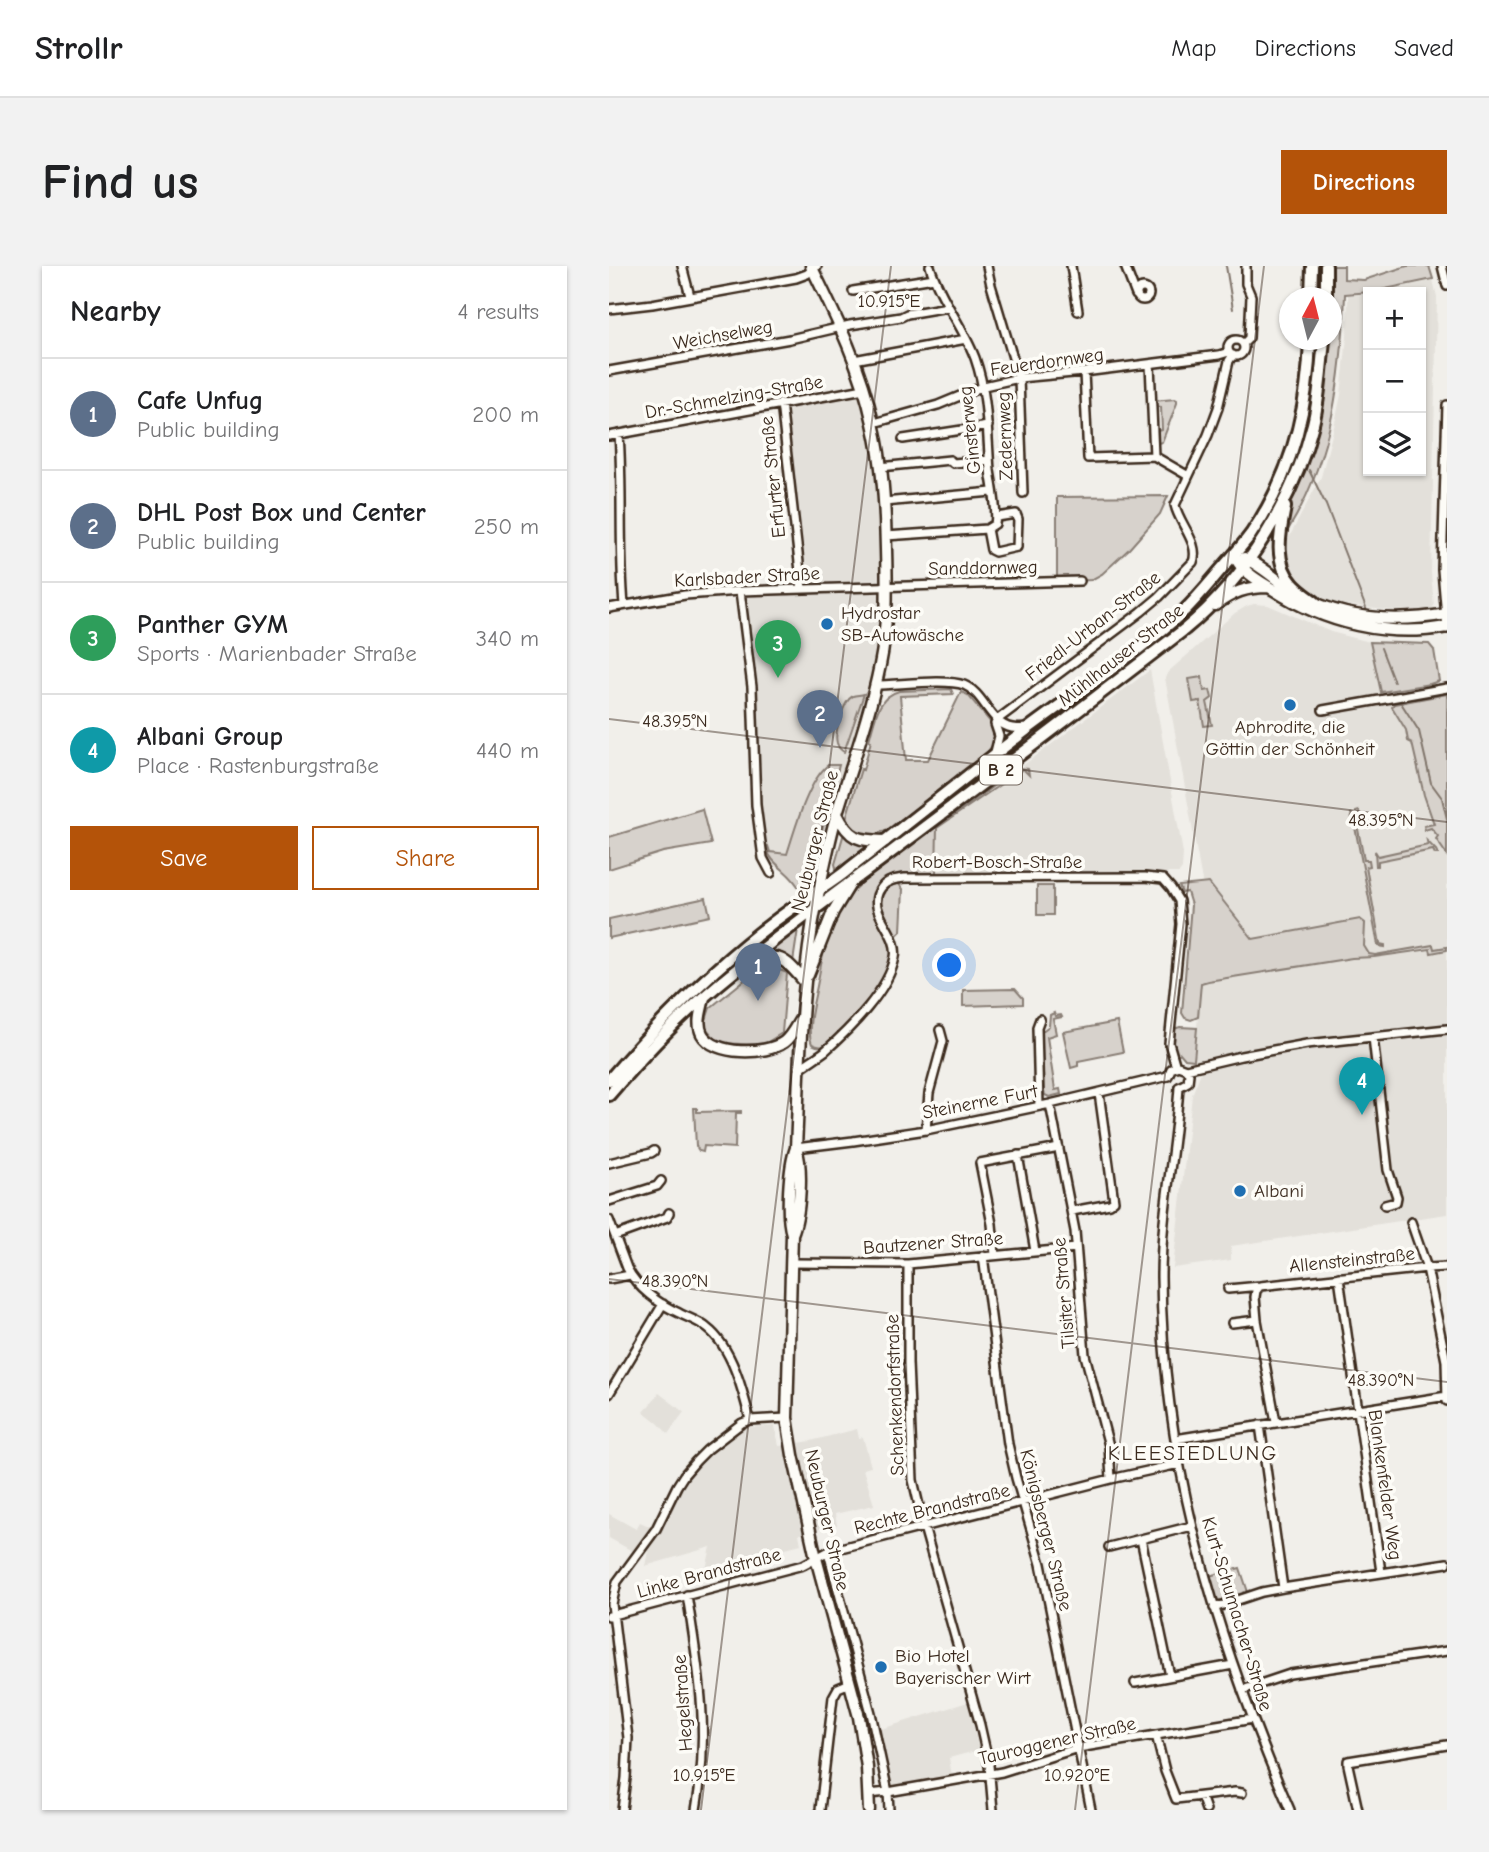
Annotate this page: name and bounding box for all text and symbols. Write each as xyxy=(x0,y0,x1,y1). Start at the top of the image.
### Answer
text: Strollr xyxy=(35,29,123,67)
text: Map xyxy=(1171,34,1217,62)
text: Directions xyxy=(1255,34,1356,62)
text: Saved xyxy=(1394,34,1454,62)
button: Directions xyxy=(1281,150,1447,214)
text: Find us xyxy=(42,154,198,210)
north arrow xyxy=(1279,287,1342,350)
map controls xyxy=(1363,287,1426,476)
button: + xyxy=(1363,287,1426,350)
text: 10.915°E xyxy=(858,291,920,312)
text: Nearby xyxy=(70,294,161,329)
text: 4 results xyxy=(457,298,539,325)
street label: Weichselweg xyxy=(672,315,774,355)
street label: Feuerdornweg xyxy=(989,343,1105,381)
button: − xyxy=(1363,350,1426,413)
street label: Dr.-Schmelzing-Straße xyxy=(643,370,825,424)
street label: Ginsterweg xyxy=(954,385,986,475)
text: Cafe Unfug xyxy=(137,386,263,416)
street label: Zedernweg xyxy=(992,391,1018,481)
text: 1 xyxy=(88,401,98,428)
text: 200 m xyxy=(472,401,539,428)
button: layers xyxy=(1363,413,1426,476)
street label: Erfurter Straße xyxy=(756,415,790,539)
text: Public building xyxy=(137,416,280,443)
text: DHL Post Box und Center xyxy=(137,498,426,528)
text: 2 xyxy=(87,513,99,540)
text: 250 m xyxy=(474,513,539,540)
text: Public building xyxy=(137,528,280,555)
street label: Sanddornweg xyxy=(928,556,1038,580)
street label: Karlsbader Straße xyxy=(674,562,820,592)
street label: Friedl-Urban-Straße xyxy=(1021,566,1165,686)
street label: Mühlhauser Straße xyxy=(1054,599,1188,711)
place label: Hydrostar SB-Autowäsche xyxy=(841,602,964,646)
text: Panther GYM xyxy=(137,610,288,640)
marker: Hydrostar SB-Autowäsche xyxy=(819,616,835,632)
pin: 3 xyxy=(755,620,801,678)
text: 3 xyxy=(87,625,99,652)
text: 340 m xyxy=(476,625,539,652)
text: Sports · Marienbader Straße xyxy=(137,640,417,667)
pin: 2 xyxy=(797,690,843,748)
marker: Aphrodite, die Göttin der Schönheit xyxy=(1282,697,1298,713)
text: 48.395°N xyxy=(642,711,708,732)
place label: Aphrodite, die Göttin der Schönheit xyxy=(1206,716,1375,760)
text: Albani Group xyxy=(137,722,283,752)
text: 4 xyxy=(88,737,98,764)
text: 440 m xyxy=(476,737,539,764)
text: Place · Rastenburgstraße xyxy=(137,752,379,779)
road number: B 2 xyxy=(980,756,1022,784)
street label: Neuburger Straße xyxy=(787,768,843,914)
text: 48.395°N xyxy=(1348,810,1414,831)
button: Save xyxy=(70,826,298,890)
button: Share xyxy=(312,826,539,890)
street label: Robert-Bosch-Straße xyxy=(912,851,1082,873)
pin: 1 xyxy=(735,943,781,1001)
your location xyxy=(932,948,966,982)
pin: 4 xyxy=(1339,1057,1385,1115)
street label: Steinerne Furt xyxy=(921,1080,1040,1124)
place label: Albani xyxy=(1254,1180,1304,1202)
marker: Albani xyxy=(1232,1183,1248,1199)
street label: Bautzener Straße xyxy=(862,1227,1004,1259)
street label: Tilsiter Straße xyxy=(1048,1237,1080,1349)
street label: Allensteinstraße xyxy=(1288,1242,1416,1278)
text: 48.390°N xyxy=(642,1271,708,1292)
street label: Schenkendorfstraße xyxy=(881,1314,909,1476)
text: 48.390°N xyxy=(1348,1370,1414,1391)
street label: Blankenfelder Weg xyxy=(1364,1408,1406,1562)
district label: KLEESIEDLUNG xyxy=(1108,1441,1278,1465)
street label: Neuburger Straße xyxy=(800,1447,854,1593)
street label: Königsberger Straße xyxy=(1015,1447,1077,1613)
street label: Rechte Brandstraße xyxy=(852,1479,1012,1539)
street label: Kurt-Schumacher-Straße xyxy=(1197,1514,1277,1714)
street label: Linke Brandstraße xyxy=(635,1543,783,1603)
place label: Bio Hotel Bayerischer Wirt xyxy=(895,1645,1031,1689)
street label: Hegelstraße xyxy=(669,1654,697,1752)
marker: Bio Hotel Bayerischer Wirt xyxy=(873,1659,889,1675)
street label: Tauroggener Straße xyxy=(976,1712,1138,1770)
text: 10.915°E xyxy=(673,1765,735,1786)
text: 10.920°E xyxy=(1044,1765,1110,1786)

